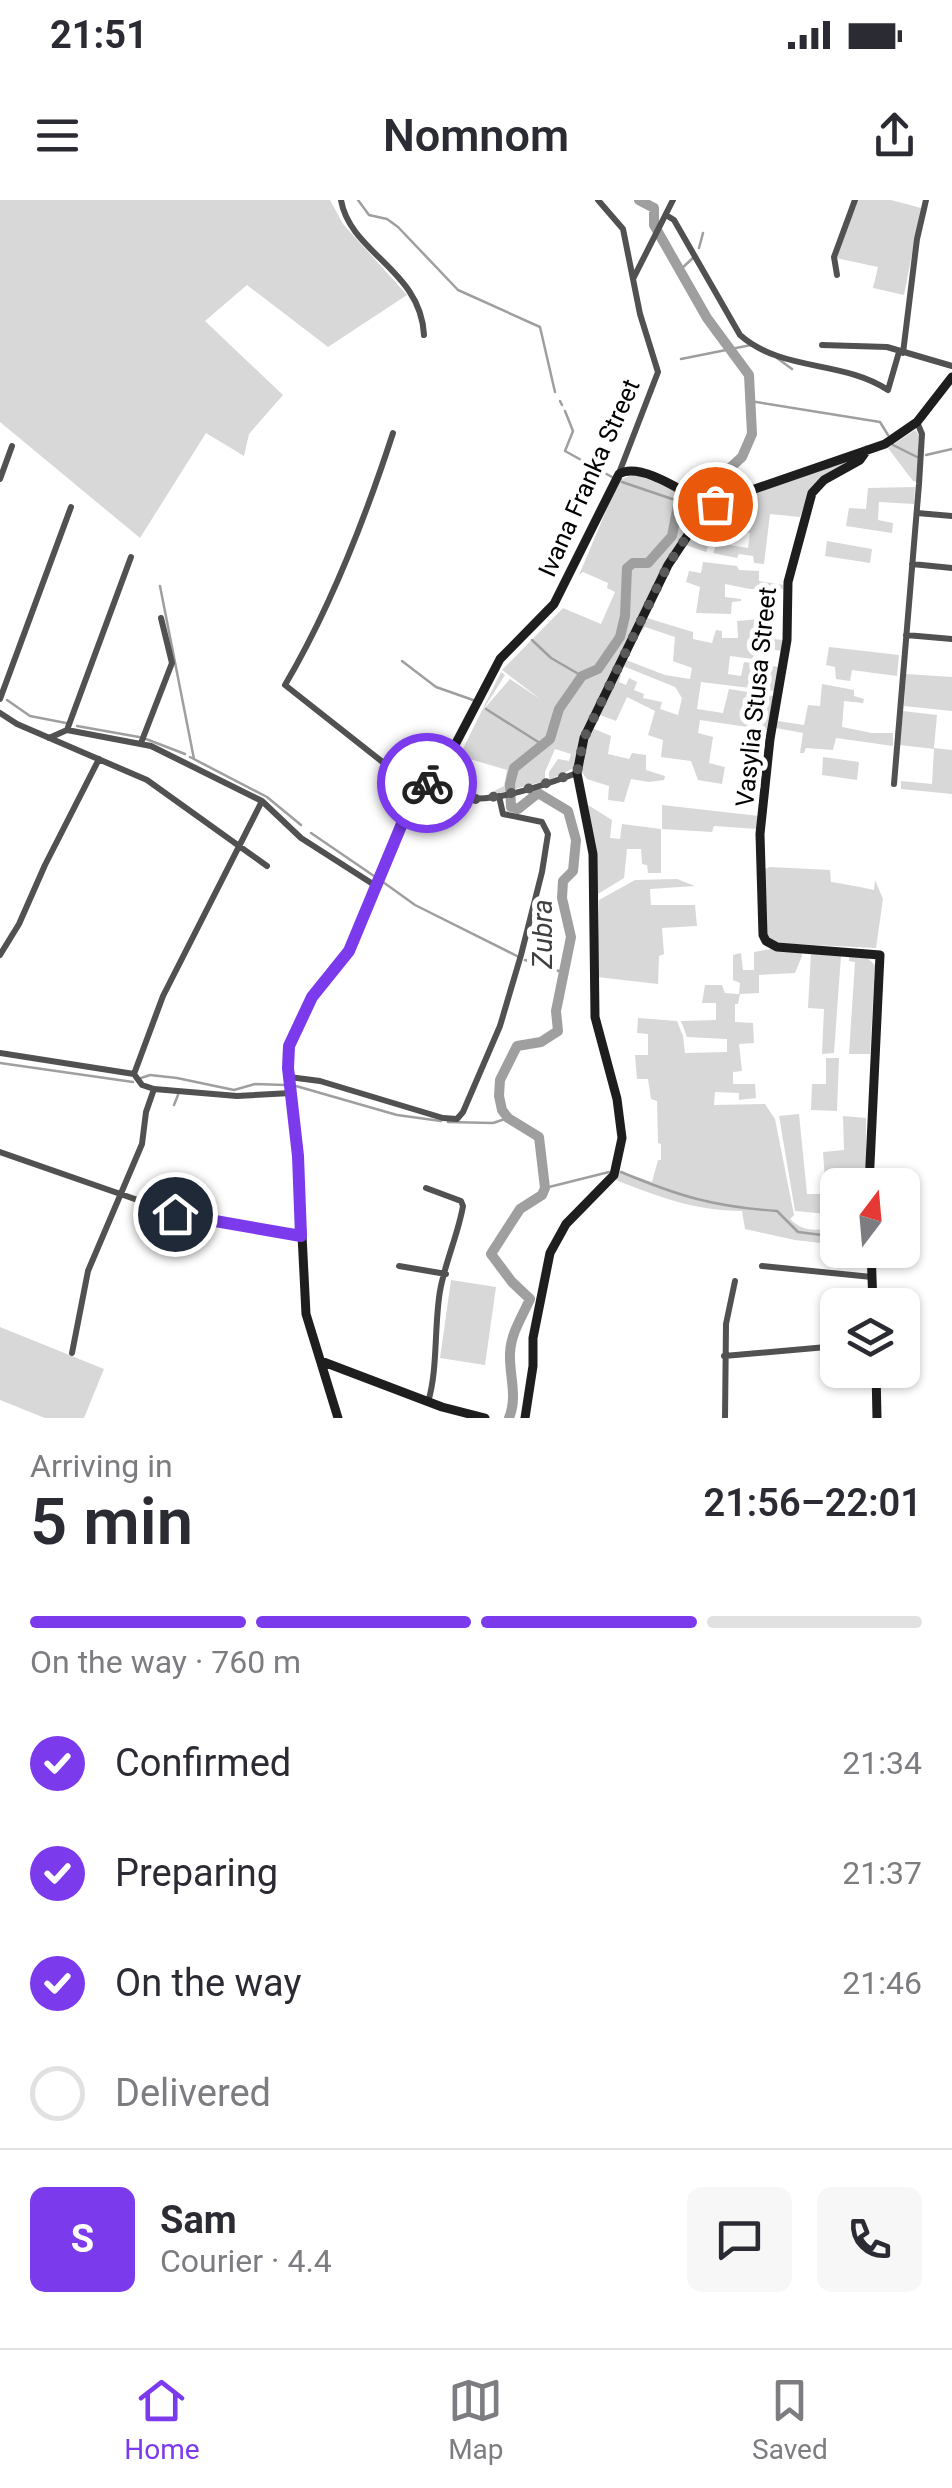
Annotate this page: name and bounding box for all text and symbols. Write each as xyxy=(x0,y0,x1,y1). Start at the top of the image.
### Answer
text: 21:51 xyxy=(50,13,148,57)
icon: menu xyxy=(30,108,85,163)
icon: share xyxy=(867,108,922,163)
text: Nomnom xyxy=(383,109,569,162)
street label: Ivana Franka Street xyxy=(532,375,646,581)
pin xyxy=(673,462,758,547)
icon: bag xyxy=(688,477,743,532)
street label: Vasylia Stusa Street xyxy=(730,586,782,808)
courier xyxy=(377,733,477,833)
icon: bike xyxy=(400,756,455,811)
water label: Zubra xyxy=(526,899,559,970)
north arrow xyxy=(820,1168,920,1268)
map controls xyxy=(820,1168,920,1388)
pin xyxy=(133,1172,218,1257)
icon: home xyxy=(148,1187,203,1242)
button: layers xyxy=(820,1288,920,1388)
text: Arriving in xyxy=(30,1447,173,1485)
text: 21:56–22:01 xyxy=(703,1481,922,1525)
text: 5 min xyxy=(30,1484,193,1560)
text: On the way · 760 m xyxy=(30,1643,301,1681)
icon: check xyxy=(30,1736,85,1791)
text: Confirmed xyxy=(115,1741,291,1785)
text: 21:34 xyxy=(842,1744,922,1782)
icon: check xyxy=(30,1846,85,1901)
text: Preparing xyxy=(115,1851,278,1895)
text: 21:37 xyxy=(842,1854,922,1892)
icon: check xyxy=(30,1956,85,2011)
text: On the way xyxy=(115,1961,301,2005)
text: 21:46 xyxy=(842,1964,922,2002)
text: Delivered xyxy=(115,2071,271,2115)
button: chat xyxy=(687,2187,792,2292)
button: phone xyxy=(817,2187,922,2292)
text: Sam xyxy=(160,2198,237,2242)
text: S xyxy=(71,2217,94,2261)
text: Courier · 4.4 xyxy=(160,2242,332,2280)
tab: Home xyxy=(124,2373,200,2466)
tab: Map xyxy=(448,2373,504,2466)
tab: Saved xyxy=(752,2373,828,2466)

